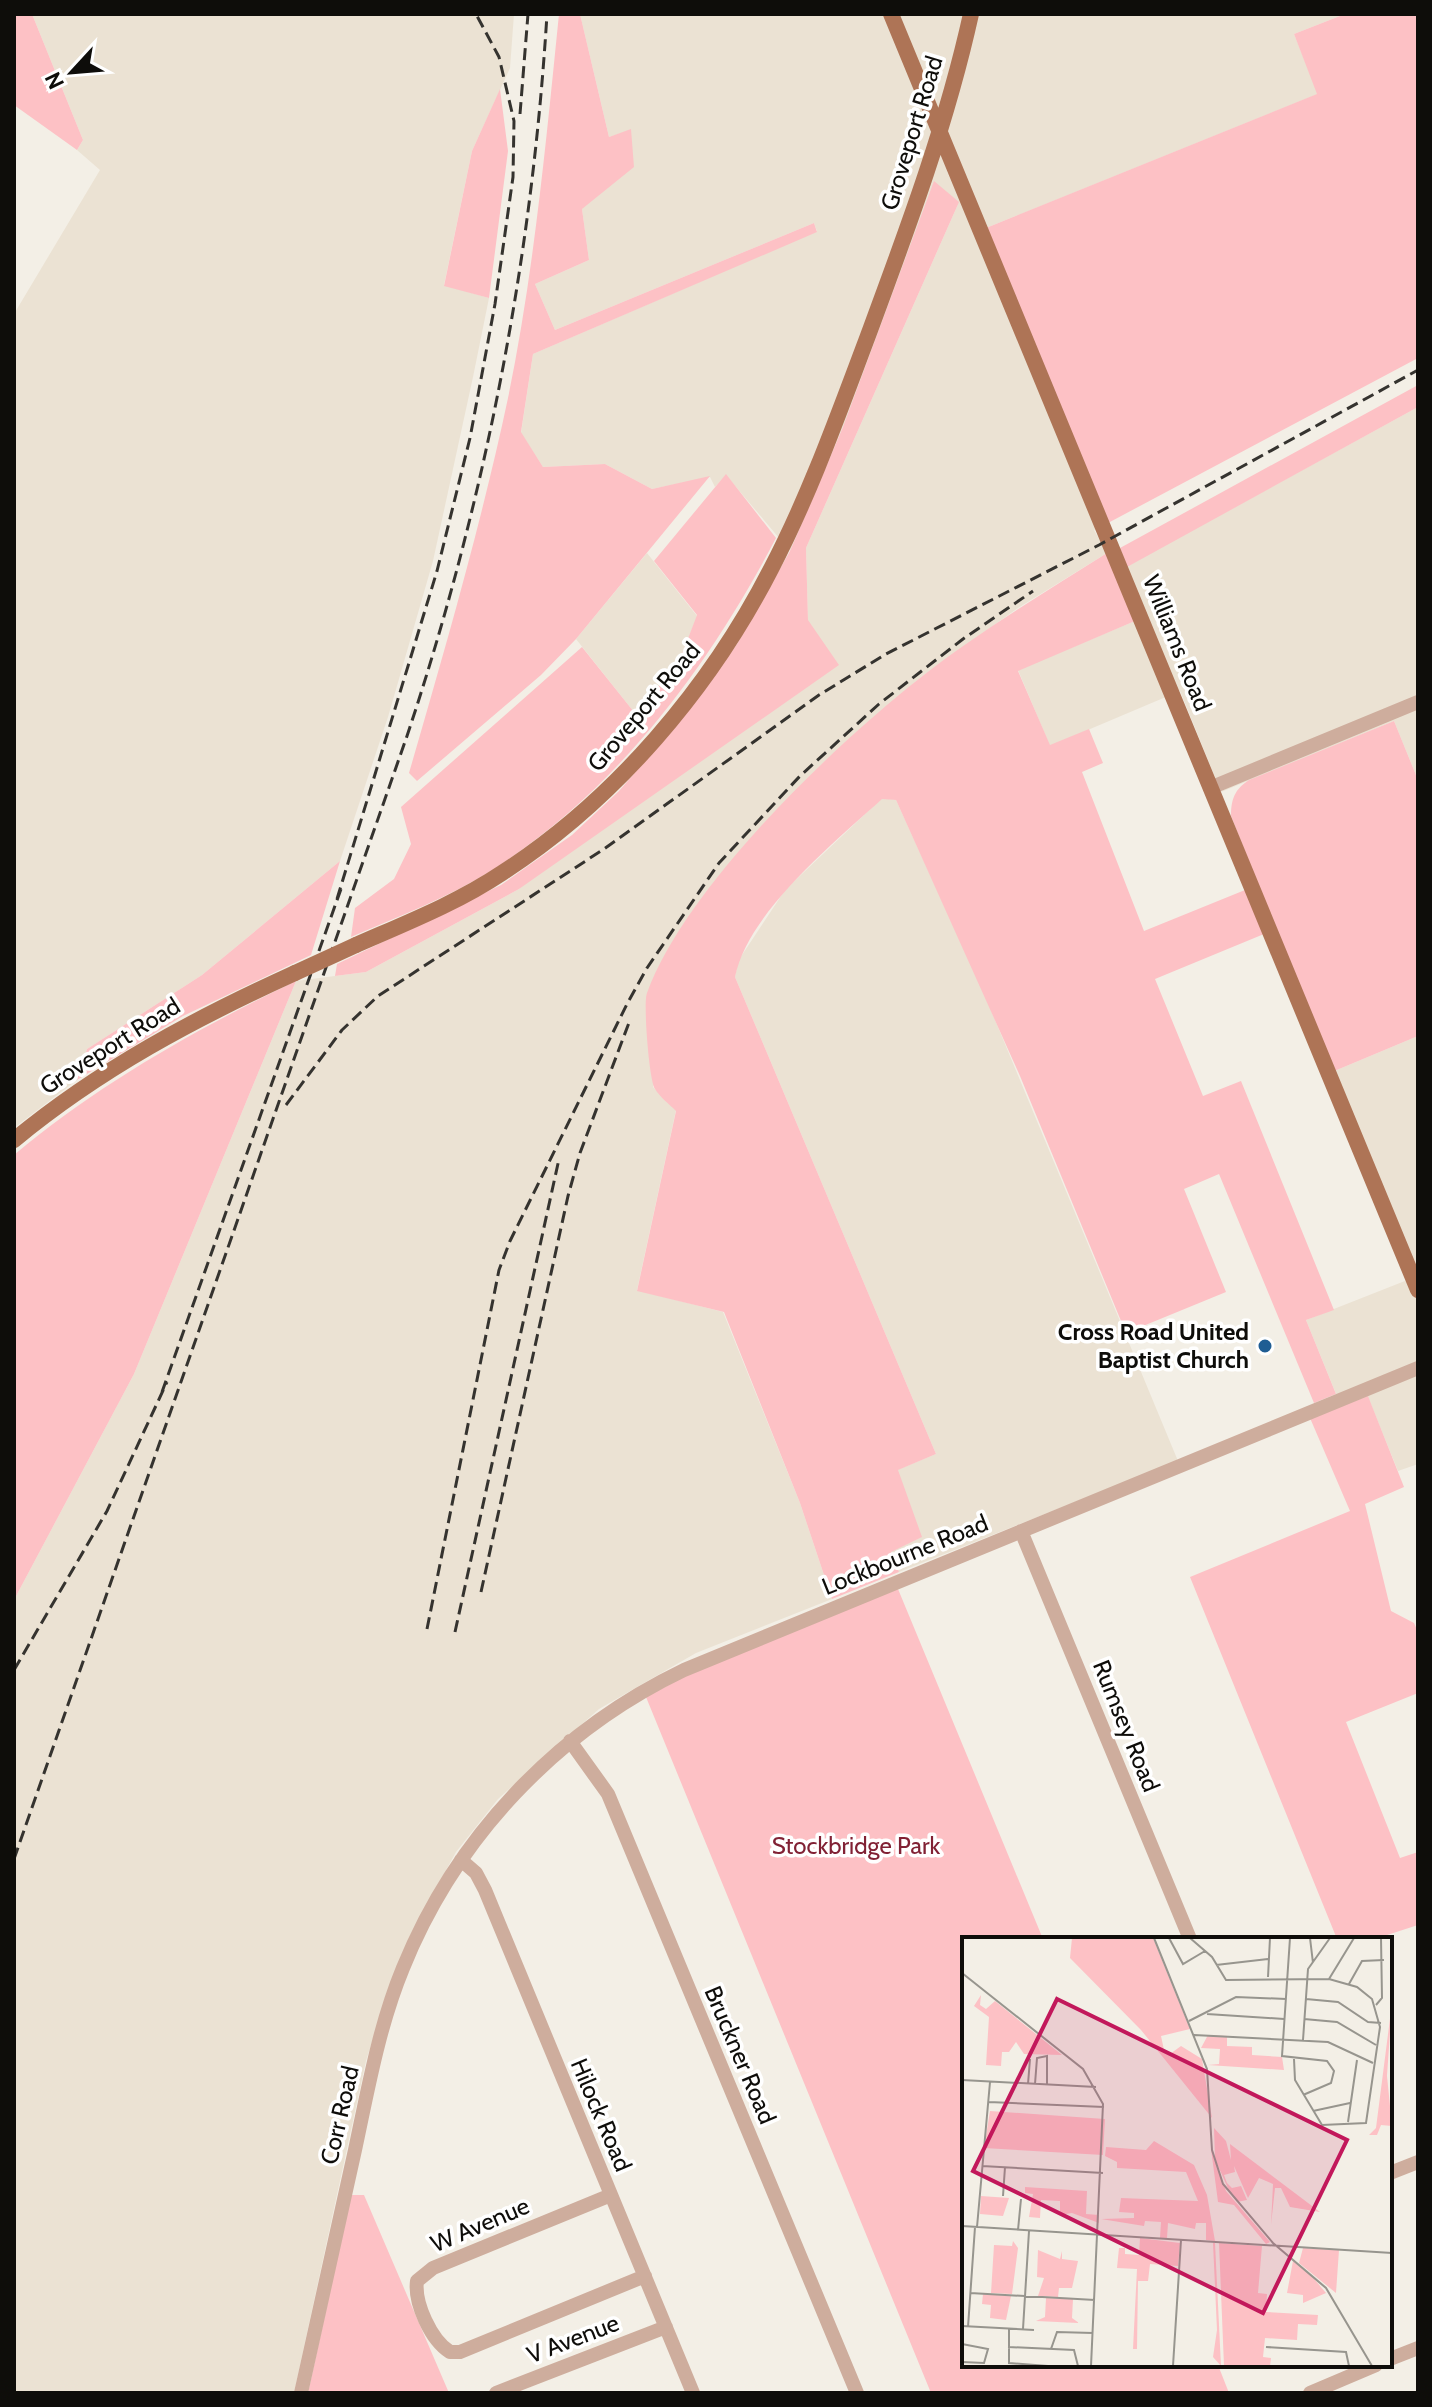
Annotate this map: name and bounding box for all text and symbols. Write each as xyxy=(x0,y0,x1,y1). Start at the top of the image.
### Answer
north arrow xyxy=(32,32,112,112)
street label: Groveport Road xyxy=(874,52,949,214)
text: N xyxy=(39,68,70,93)
street label: Williams Road xyxy=(1137,571,1218,715)
street label: Groveport Road xyxy=(581,636,706,777)
street label: Groveport Road xyxy=(34,991,185,1100)
place label: Cross Road United Baptist Church xyxy=(1058,1317,1249,1374)
marker: Cross Road United Baptist Church xyxy=(1256,1337,1274,1355)
street label: Lockbourne Road xyxy=(818,1508,992,1601)
street label: Rumsey Road xyxy=(1087,1656,1166,1796)
park label: Stockbridge Park xyxy=(772,1831,941,1860)
inset map xyxy=(962,1937,1392,2367)
street label: Bruckner Road xyxy=(698,1982,782,2128)
street label: Hilock Road xyxy=(565,2054,638,2176)
street label: Corr Road xyxy=(314,2063,365,2167)
street label: W Avenue xyxy=(426,2191,533,2258)
street label: V Avenue xyxy=(523,2308,623,2369)

